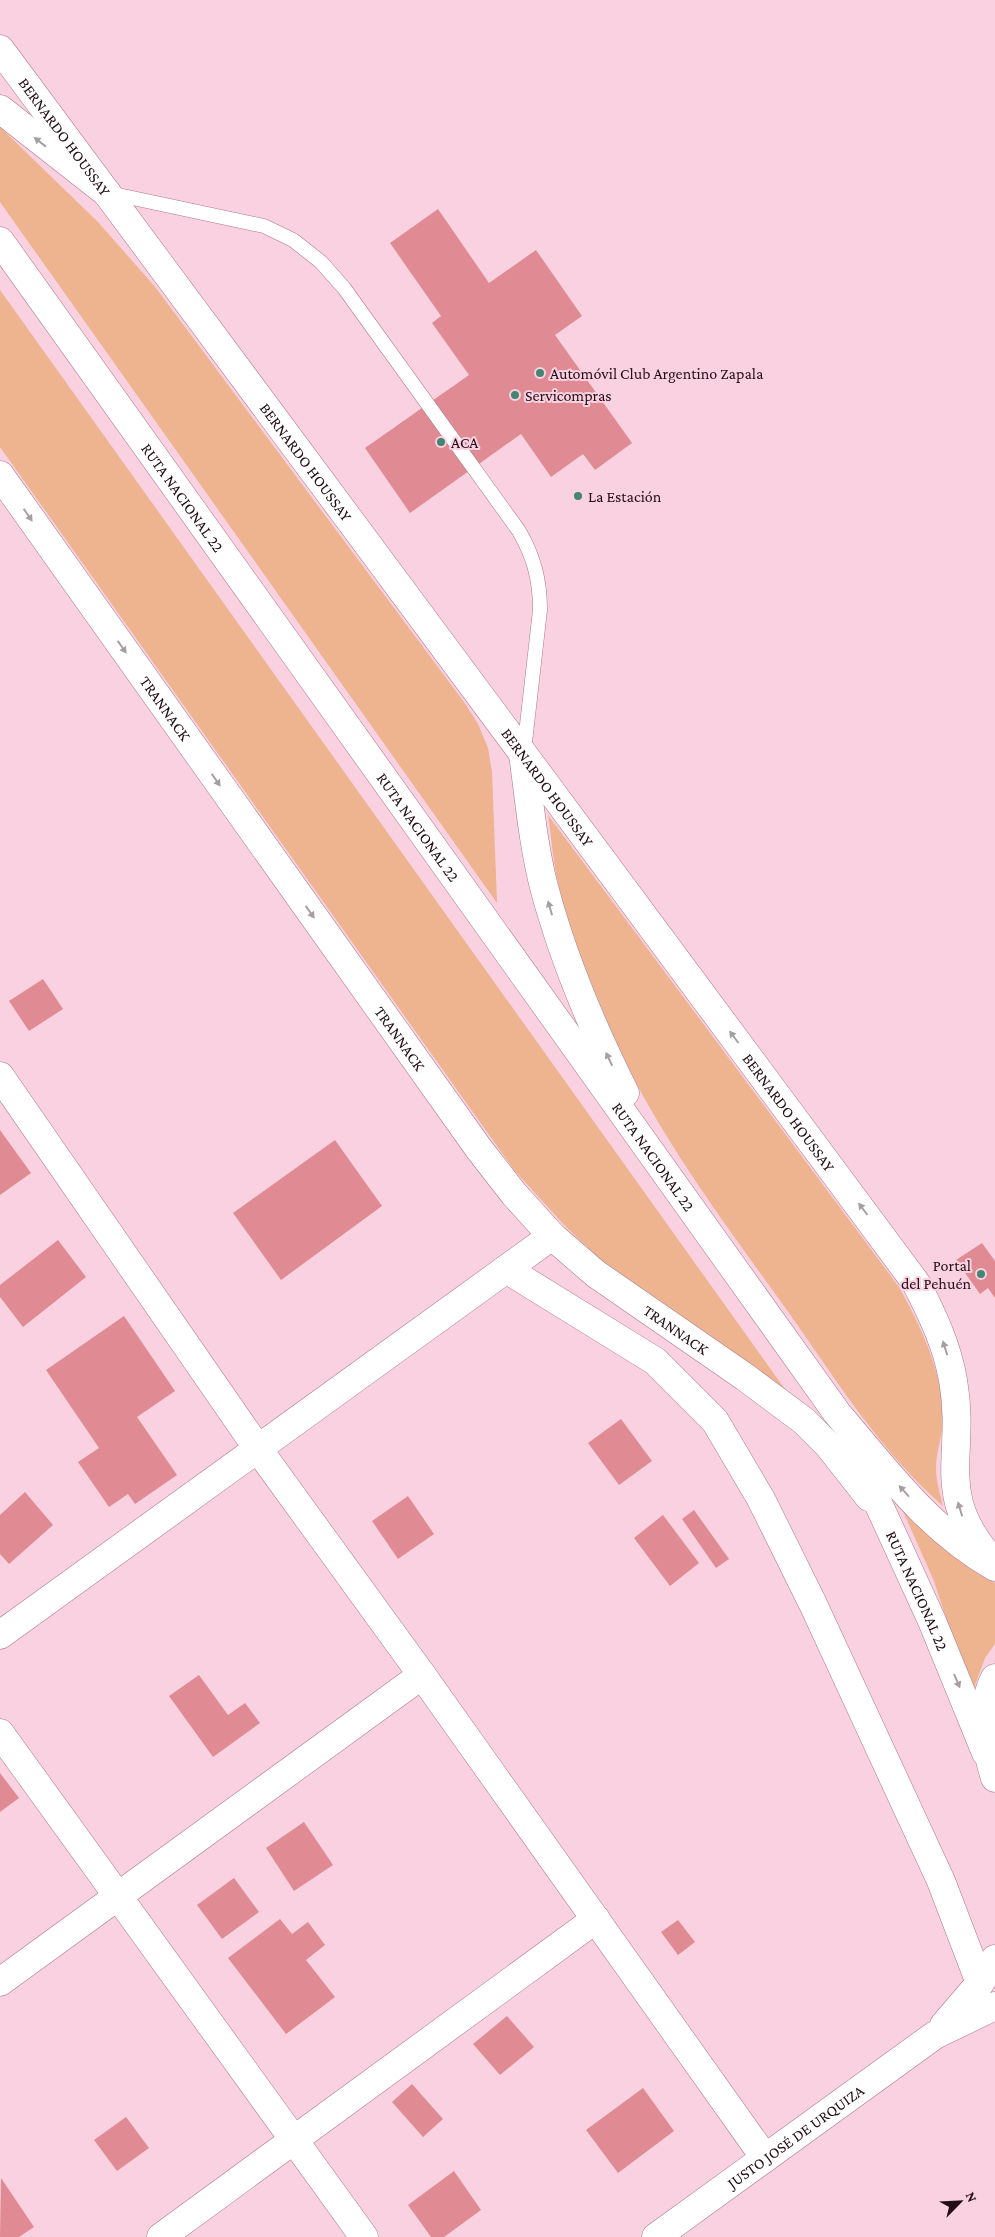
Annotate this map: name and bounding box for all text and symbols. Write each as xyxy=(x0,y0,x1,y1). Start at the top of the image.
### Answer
street label: BERNARDO HOUSSAY xyxy=(15,75,114,200)
one-way arrow xyxy=(34,137,47,148)
place label: Automóvil Club Argentino Zapala xyxy=(550,365,764,383)
marker: Automóvil Club Argentino Zapala xyxy=(534,367,546,379)
place label: Servicompras xyxy=(525,387,612,405)
marker: Servicompras xyxy=(509,389,521,401)
street label: BERNARDO HOUSSAY xyxy=(257,400,356,525)
place label: ACA xyxy=(451,434,479,451)
marker: ACA xyxy=(435,436,447,448)
street label: RUTA NACIONAL 22 xyxy=(138,440,227,556)
place label: La Estación xyxy=(588,488,662,505)
marker: La Estación xyxy=(572,490,584,502)
one-way arrow xyxy=(23,508,33,522)
one-way arrow xyxy=(117,640,127,654)
street label: TRANNACK xyxy=(137,673,194,744)
street label: BERNARDO HOUSSAY xyxy=(498,725,597,850)
street label: RUTA NACIONAL 22 xyxy=(374,770,463,885)
one-way arrow xyxy=(211,773,221,787)
one-way arrow xyxy=(546,901,554,916)
one-way arrow xyxy=(305,905,315,919)
street label: TRANNACK xyxy=(371,1003,429,1075)
one-way arrow xyxy=(729,1031,740,1044)
street label: BERNARDO HOUSSAY xyxy=(739,1050,838,1175)
one-way arrow xyxy=(605,1052,613,1067)
street label: RUTA NACIONAL 22 xyxy=(609,1099,698,1215)
one-way arrow xyxy=(858,1202,868,1216)
place label: Portal del Pehuén xyxy=(901,1257,971,1292)
marker: Portal del Pehuén xyxy=(975,1268,987,1280)
street label: TRANNACK xyxy=(640,1301,712,1358)
one-way arrow xyxy=(941,1340,949,1355)
one-way arrow xyxy=(899,1485,910,1498)
one-way arrow xyxy=(955,1501,963,1516)
street label: RUTA NACIONAL 22 xyxy=(883,1528,951,1654)
one-way arrow xyxy=(954,1674,962,1688)
street label: JUSTO JOSÉ DE URQUIZA xyxy=(722,2081,868,2194)
north arrow xyxy=(935,2177,985,2227)
text: N xyxy=(963,2189,981,2205)

